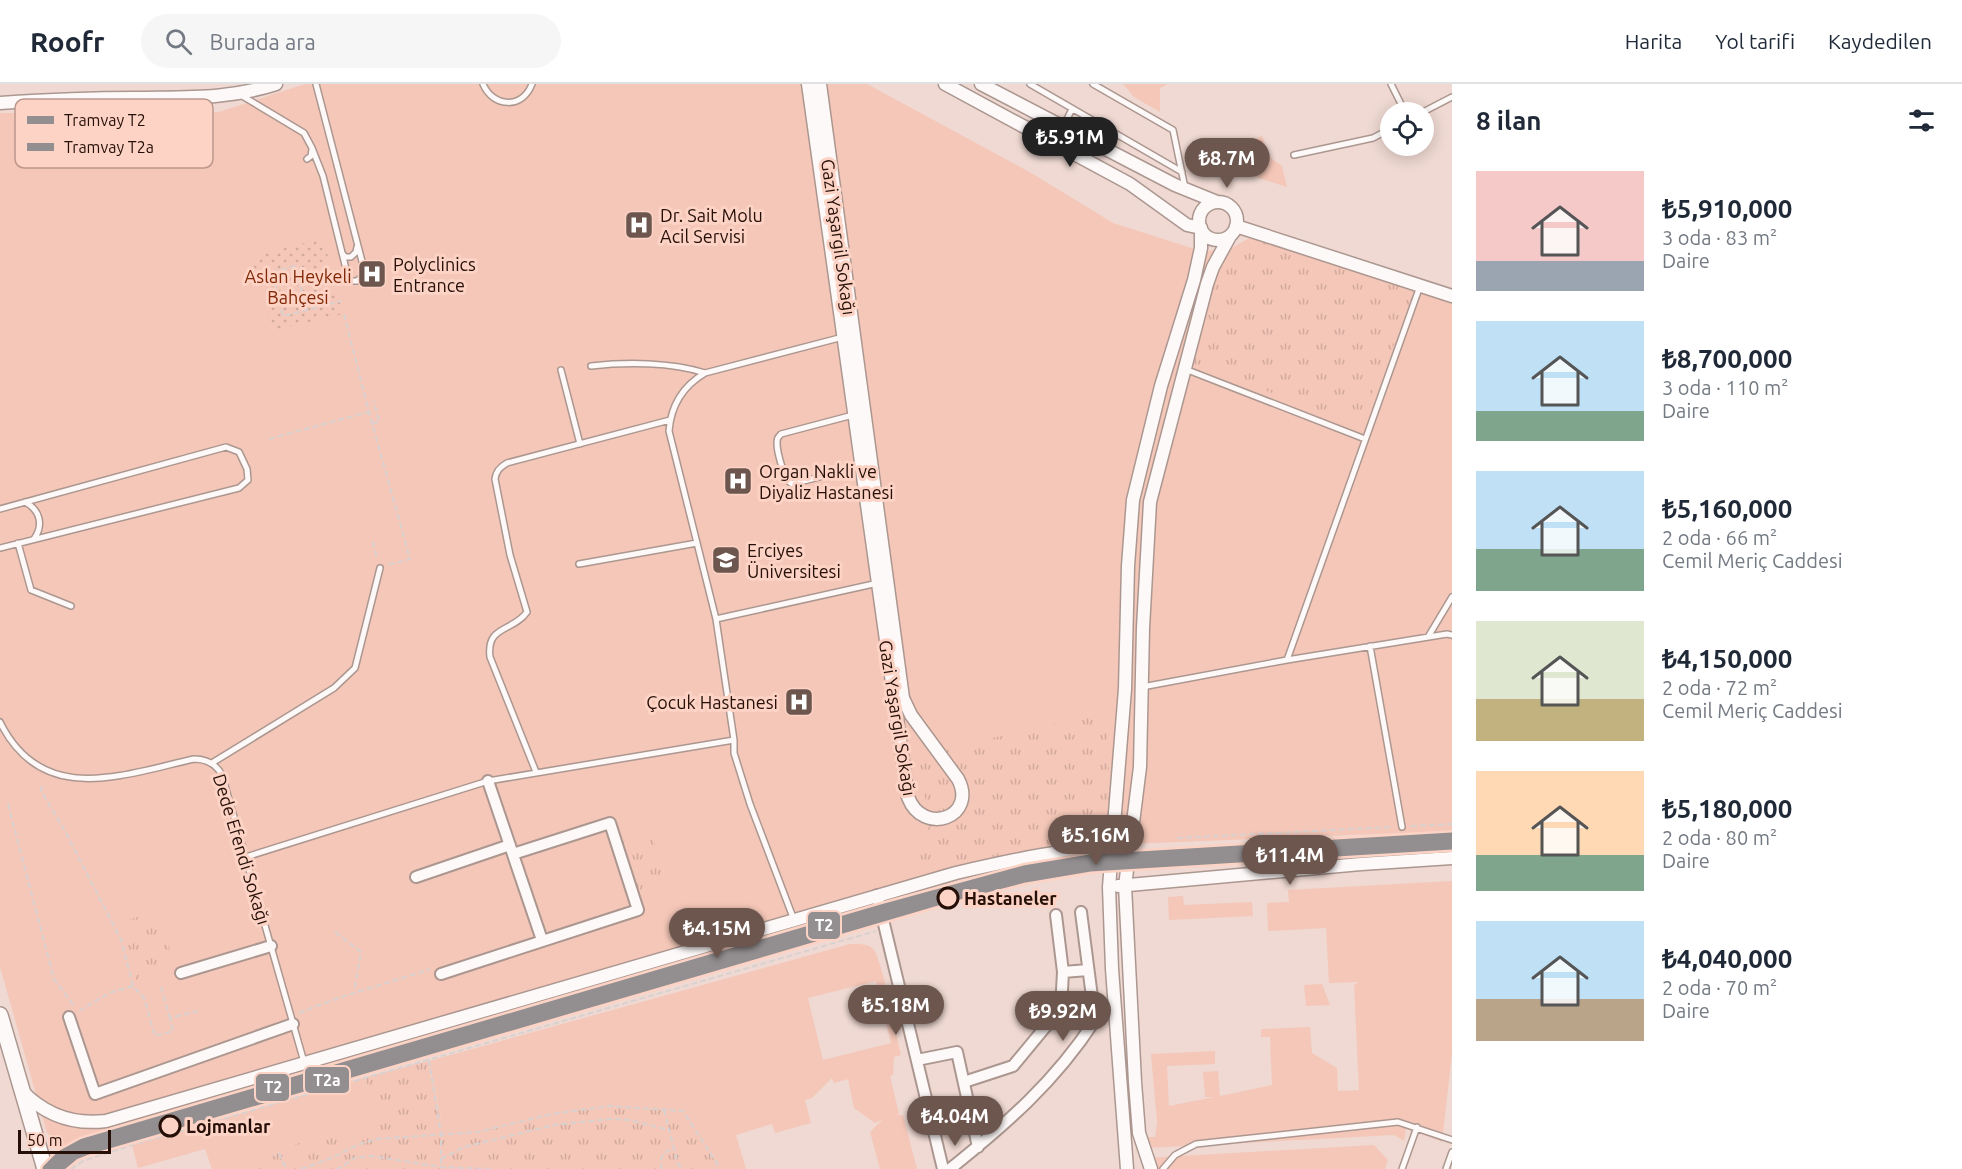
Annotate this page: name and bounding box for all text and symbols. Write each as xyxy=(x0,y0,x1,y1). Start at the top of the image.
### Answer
search box xyxy=(141,14,561,68)
icon: search xyxy=(162,25,195,58)
text: Roofr xyxy=(30,26,105,57)
text: Burada ara xyxy=(210,29,316,54)
text: Harita xyxy=(1625,29,1682,53)
text: Yol tarifi xyxy=(1715,29,1795,53)
text: Kaydedilen xyxy=(1828,29,1932,53)
legend xyxy=(15,99,213,168)
map controls xyxy=(1380,102,1434,156)
button: locate xyxy=(1380,102,1434,156)
icon: filters xyxy=(1905,104,1938,137)
text: 8 ilan xyxy=(1476,106,1542,135)
text: Tramvay T2 xyxy=(64,111,146,129)
pin: ₺5.91M xyxy=(1021,117,1119,168)
text: ₺5.91M xyxy=(1036,125,1104,148)
text: Tramvay T2a xyxy=(64,138,154,156)
pin: ₺8.7M xyxy=(1185,138,1269,189)
text: ₺8.7M xyxy=(1199,146,1255,169)
street label: Gazi Yaşargil Sokağı xyxy=(818,158,860,316)
text: ₺5,910,000 xyxy=(1662,194,1792,223)
icon: home xyxy=(1524,195,1596,267)
place label: Dr. Sait Molu Acil Servisi xyxy=(660,205,763,246)
hospital icon: Dr. Sait Molu Acil Servisi xyxy=(623,209,655,241)
text: 3 oda · 83 m² xyxy=(1662,226,1777,249)
text: Daire xyxy=(1662,249,1710,272)
place label: Polyclinics Entrance xyxy=(393,254,476,295)
hospital icon: Polyclinics Entrance xyxy=(356,258,388,290)
park label: Aslan Heykeli Bahçesi xyxy=(244,266,352,307)
text: ₺8,700,000 xyxy=(1662,344,1792,373)
icon: home xyxy=(1524,345,1596,417)
text: 3 oda · 110 m² xyxy=(1662,376,1788,399)
text: Daire xyxy=(1662,399,1710,422)
place label: Organ Nakli ve Diyaliz Hastanesi xyxy=(759,461,894,502)
hospital icon: Organ Nakli ve Diyaliz Hastanesi xyxy=(722,465,754,497)
text: ₺5,160,000 xyxy=(1662,494,1792,523)
icon: home xyxy=(1524,495,1596,567)
text: 2 oda · 66 m² xyxy=(1662,526,1777,549)
place label: Erciyes Üniversitesi xyxy=(747,540,841,581)
school or university icon: Erciyes Üniversitesi xyxy=(710,544,742,576)
text: Cemil Meriç Caddesi xyxy=(1662,549,1843,572)
street label: Gazi Yaşargil Sokağı xyxy=(876,639,920,797)
text: ₺4,150,000 xyxy=(1662,644,1792,673)
icon: home xyxy=(1524,645,1596,717)
text: 2 oda · 72 m² xyxy=(1662,676,1777,699)
hospital icon: Çocuk Hastanesi xyxy=(783,686,815,718)
place label: Çocuk Hastanesi xyxy=(646,692,778,712)
text: Cemil Meriç Caddesi xyxy=(1662,699,1843,722)
street label: Dede Efendi Sokağı xyxy=(210,771,274,927)
text: ₺5,180,000 xyxy=(1662,794,1792,823)
icon: home xyxy=(1524,795,1596,867)
pin: ₺5.16M xyxy=(1047,815,1145,866)
text: ₺5.16M xyxy=(1062,823,1130,846)
text: 2 oda · 80 m² xyxy=(1662,826,1777,849)
pin: ₺11.4M xyxy=(1241,835,1339,886)
text: ₺11.4M xyxy=(1256,843,1324,866)
text: Daire xyxy=(1662,849,1710,872)
marker: Hastaneler xyxy=(937,887,959,909)
place label: Hastaneler xyxy=(964,888,1057,908)
pin: ₺4.15M xyxy=(668,908,766,959)
line badge: T2 xyxy=(807,911,841,940)
text: ₺4.15M xyxy=(683,916,751,939)
text: T2 xyxy=(815,916,833,934)
text: ₺4,040,000 xyxy=(1662,944,1792,973)
icon: home xyxy=(1524,945,1596,1017)
text: 2 oda · 70 m² xyxy=(1662,976,1777,999)
pin: ₺5.18M xyxy=(847,985,945,1036)
pin: ₺9.92M xyxy=(1014,991,1112,1042)
text: ₺5.18M xyxy=(862,993,930,1016)
text: ₺9.92M xyxy=(1029,999,1097,1022)
text: Daire xyxy=(1662,999,1710,1022)
line badge: T2a xyxy=(304,1066,350,1094)
text: T2a xyxy=(313,1071,341,1089)
line badge: T2 xyxy=(255,1073,290,1102)
text: T2 xyxy=(264,1078,282,1096)
pin: ₺4.04M xyxy=(906,1096,1004,1147)
text: ₺4.04M xyxy=(921,1104,989,1127)
marker: Lojmanlar xyxy=(159,1115,181,1137)
place label: Lojmanlar xyxy=(186,1116,271,1136)
scale bar xyxy=(18,1127,111,1154)
text: 50 m xyxy=(27,1131,63,1149)

